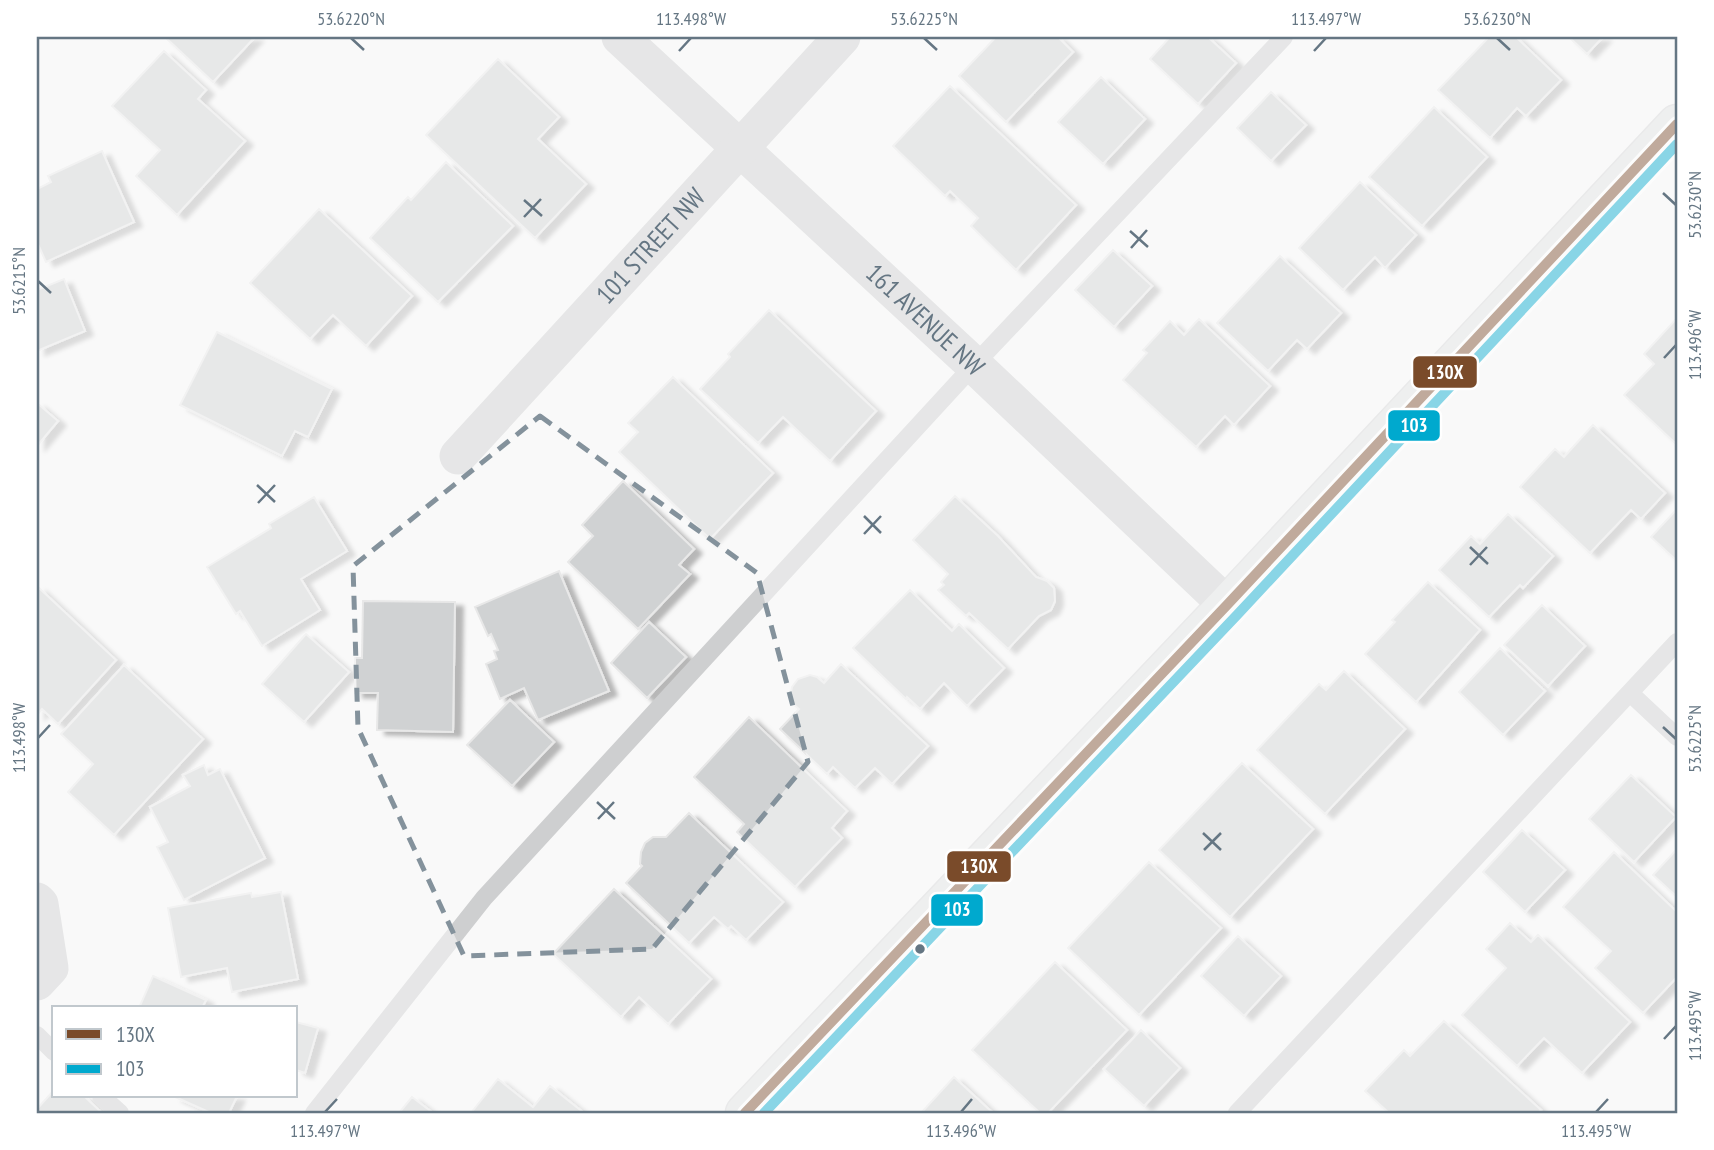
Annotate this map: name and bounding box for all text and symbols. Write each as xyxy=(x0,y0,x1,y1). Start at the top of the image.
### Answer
text: 53.6220°N xyxy=(317,7,385,30)
text: 113.498°W xyxy=(656,7,726,30)
text: 53.6225°N xyxy=(890,7,958,30)
text: 113.497°W xyxy=(1291,7,1361,30)
text: 53.6230°N xyxy=(1463,7,1531,30)
text: 53.6230°N xyxy=(1683,171,1706,239)
street label: 101 STREET NW xyxy=(589,180,712,311)
text: 53.6215°N xyxy=(7,247,30,315)
street label: 161 AVENUE NW xyxy=(859,256,992,383)
text: 113.496°W xyxy=(1683,310,1706,380)
line badge: 130X xyxy=(1412,355,1478,389)
text: 130X xyxy=(1426,360,1464,384)
line badge: 103 xyxy=(1387,409,1441,442)
text: 103 xyxy=(1400,413,1428,437)
text: 113.498°W xyxy=(7,703,30,773)
text: 53.6225°N xyxy=(1683,705,1706,773)
line badge: 130X xyxy=(946,850,1012,883)
text: 130X xyxy=(960,854,998,878)
line badge: 103 xyxy=(930,893,984,927)
text: 103 xyxy=(943,897,971,921)
unlabelled marker xyxy=(913,942,927,956)
text: 113.495°W xyxy=(1683,991,1706,1061)
legend xyxy=(52,1006,298,1098)
text: 130X xyxy=(116,1021,155,1048)
text: 103 xyxy=(116,1055,144,1082)
text: 113.497°W xyxy=(290,1119,360,1142)
text: 113.496°W xyxy=(926,1119,996,1142)
text: 113.495°W xyxy=(1561,1119,1631,1142)

